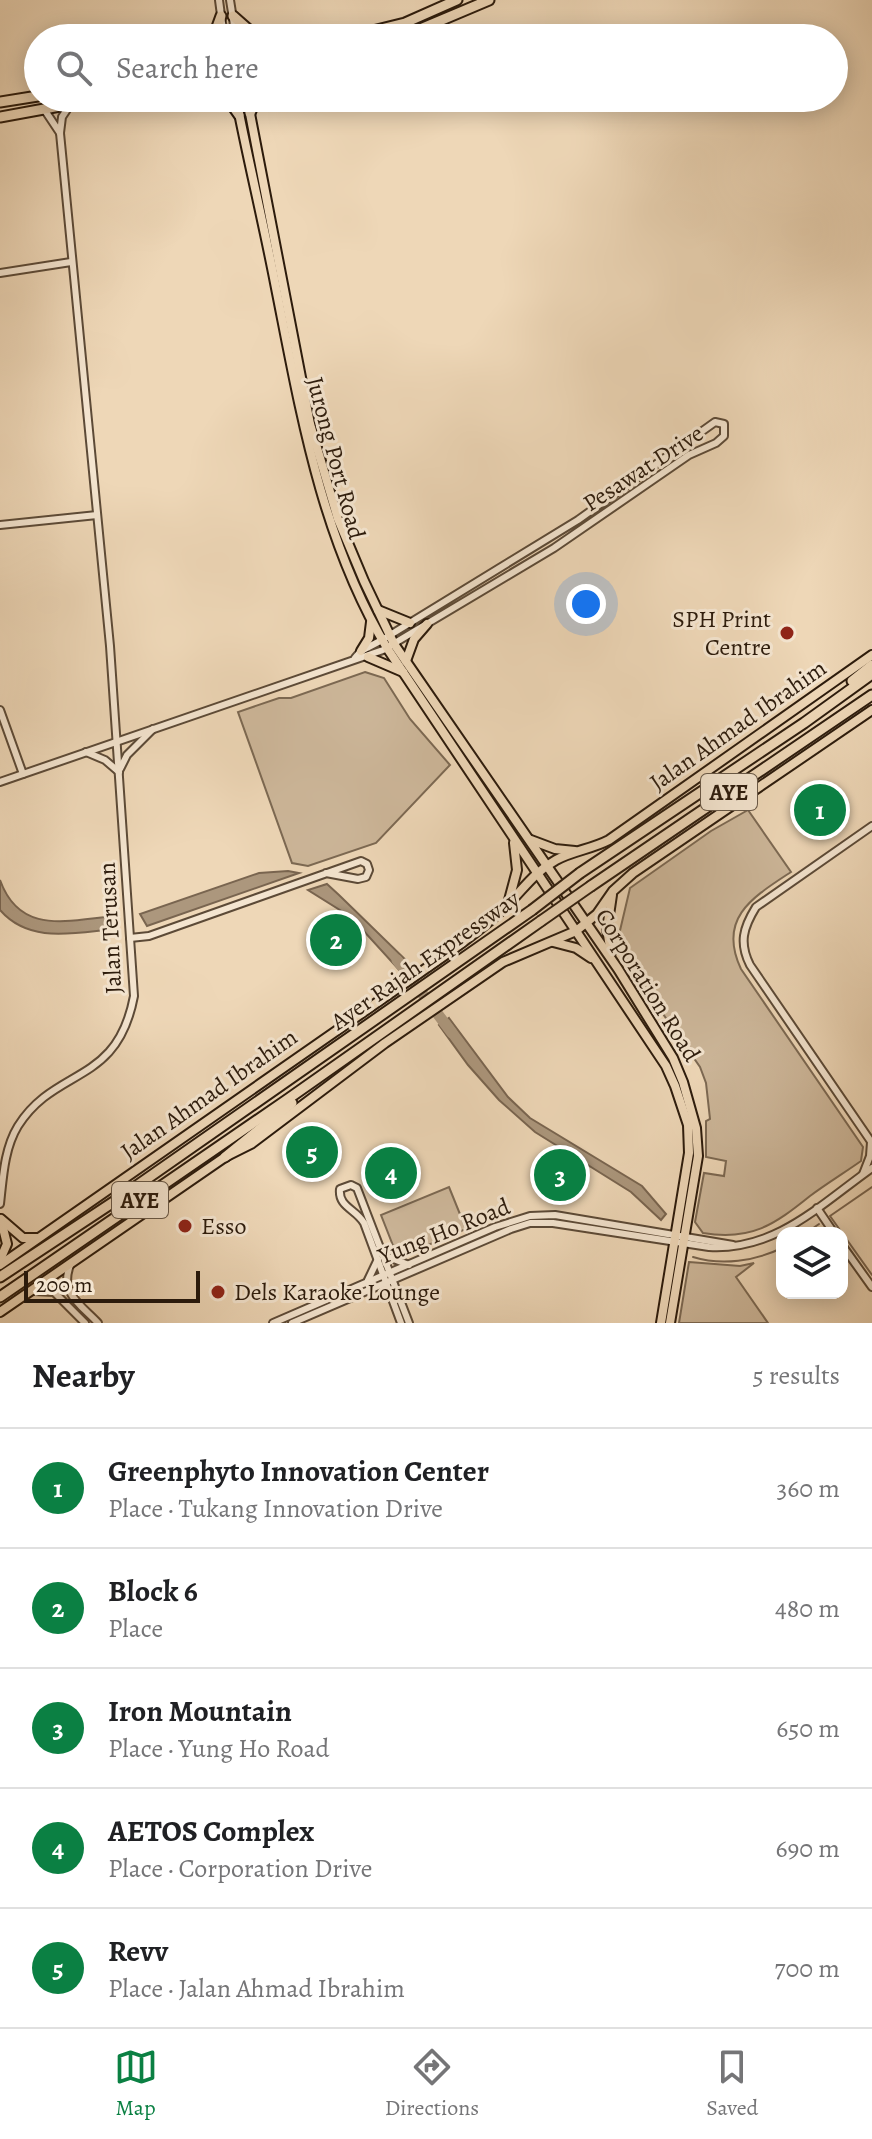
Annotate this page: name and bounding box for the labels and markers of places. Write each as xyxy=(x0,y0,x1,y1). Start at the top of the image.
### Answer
place label: SPH Print Centre xyxy=(672,603,771,663)
marker: SPH Print Centre xyxy=(778,624,796,642)
pin: 1 xyxy=(794,780,846,840)
pin: 2 xyxy=(310,910,362,970)
pin: 5 xyxy=(286,1122,338,1182)
pin: 4 xyxy=(365,1143,417,1203)
pin: 3 xyxy=(534,1145,586,1205)
place label: Esso xyxy=(201,1210,246,1242)
marker: Esso xyxy=(176,1217,194,1235)
place label: Dels Karaoke Lounge xyxy=(234,1276,440,1308)
marker: Dels Karaoke Lounge xyxy=(209,1283,227,1301)

